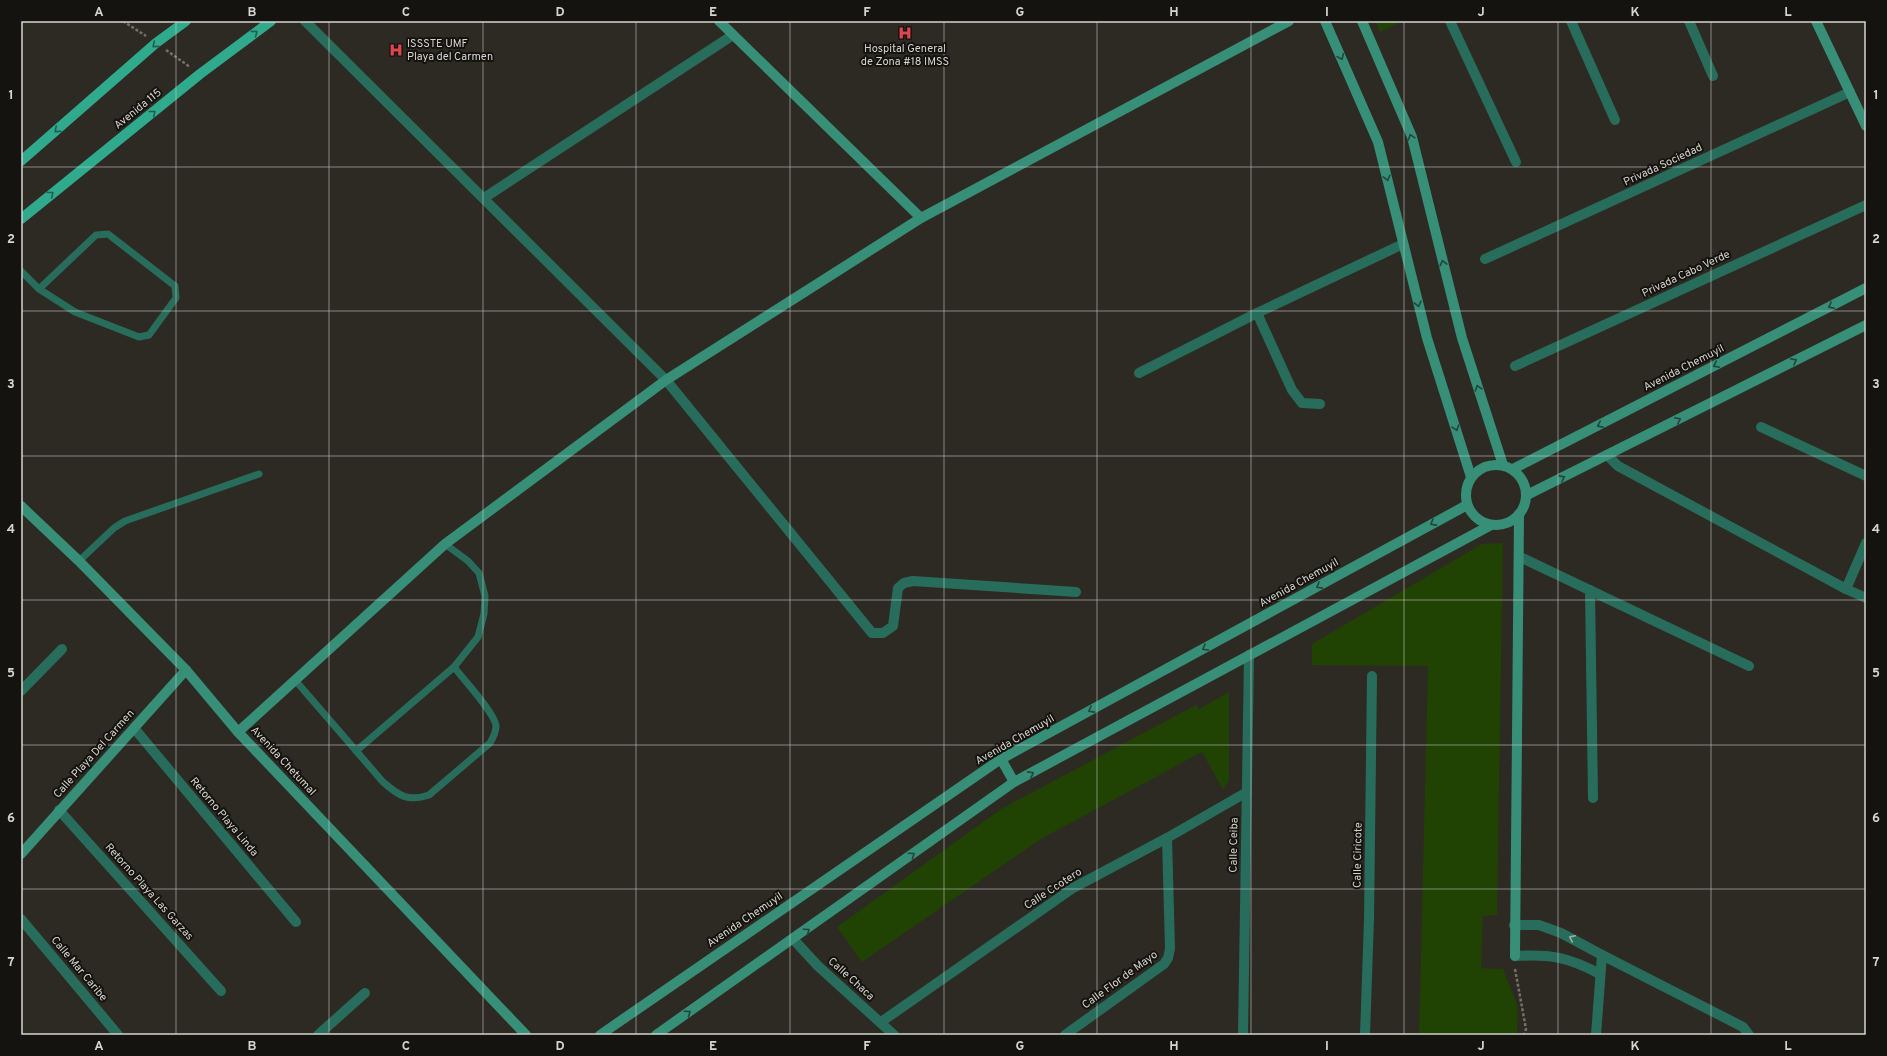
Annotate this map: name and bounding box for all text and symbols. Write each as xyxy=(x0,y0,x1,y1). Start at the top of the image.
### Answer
text: A xyxy=(94,5,104,21)
text: B xyxy=(248,5,257,21)
text: C xyxy=(402,5,410,21)
text: D xyxy=(555,5,565,21)
text: E xyxy=(709,5,717,21)
text: F xyxy=(863,5,871,21)
text: G xyxy=(1016,5,1025,21)
text: H xyxy=(1169,5,1179,21)
text: I xyxy=(1325,5,1329,21)
text: J xyxy=(1477,5,1485,21)
text: K xyxy=(1630,5,1640,21)
text: L xyxy=(1784,5,1792,21)
hospital icon: Hospital General de Zona #18 IMSS xyxy=(897,25,913,41)
one-way arrow xyxy=(251,31,258,38)
place label: ISSSTE UMF Playa del Carmen xyxy=(407,37,493,64)
one-way arrow xyxy=(152,40,159,47)
hospital icon: ISSSTE UMF Playa del Carmen xyxy=(388,42,404,58)
place label: Hospital General de Zona #18 IMSS xyxy=(861,42,949,69)
one-way arrow xyxy=(1336,52,1344,60)
street label: Avenida 115 xyxy=(111,85,165,132)
text: 1 xyxy=(8,88,14,104)
text: 1 xyxy=(1873,88,1879,104)
one-way arrow xyxy=(148,110,155,117)
one-way arrow xyxy=(54,125,61,132)
one-way arrow xyxy=(1407,134,1416,141)
street label: Privada Sociedad xyxy=(1621,141,1705,189)
one-way arrow xyxy=(1382,174,1391,181)
one-way arrow xyxy=(47,192,54,199)
text: 2 xyxy=(7,232,15,248)
text: 2 xyxy=(1872,232,1880,248)
street label: Privada Cabo Verde xyxy=(1640,247,1732,301)
one-way arrow xyxy=(1439,260,1448,267)
one-way arrow xyxy=(1414,301,1422,307)
one-way arrow xyxy=(1828,301,1836,309)
street label: Avenida Chemuyil xyxy=(1641,342,1727,394)
one-way arrow xyxy=(1790,359,1797,366)
one-way arrow xyxy=(1712,360,1720,368)
text: 3 xyxy=(7,377,15,393)
text: 3 xyxy=(1872,377,1880,393)
one-way arrow xyxy=(1474,385,1483,392)
one-way arrow xyxy=(1674,417,1681,425)
one-way arrow xyxy=(1597,420,1604,427)
one-way arrow xyxy=(1451,425,1460,432)
one-way arrow xyxy=(1557,475,1565,483)
one-way arrow xyxy=(1430,519,1437,526)
text: 4 xyxy=(7,522,15,538)
text: 4 xyxy=(1872,522,1880,538)
street label: Avenida Chemuyil xyxy=(1257,555,1341,611)
one-way arrow xyxy=(1316,581,1323,588)
one-way arrow xyxy=(1202,643,1209,651)
text: 5 xyxy=(7,666,15,682)
text: 5 xyxy=(1872,666,1880,682)
one-way arrow xyxy=(1088,706,1095,713)
street label: Calle Playa Del Carmen xyxy=(51,707,137,801)
street label: Avenida Chemuyil xyxy=(973,712,1057,768)
street label: Avenida Chetumal xyxy=(247,723,319,799)
one-way arrow xyxy=(1027,771,1034,778)
street label: Retorno Playa Linda xyxy=(187,775,261,860)
text: 6 xyxy=(7,811,15,827)
text: 6 xyxy=(1872,811,1880,827)
street label: Calle Ceiba xyxy=(1227,817,1241,873)
street label: Calle Ciricote xyxy=(1350,822,1366,888)
street label: Retorno Playa Las Garzas xyxy=(102,841,196,943)
one-way arrow xyxy=(908,853,915,860)
street label: Calle Ccotero xyxy=(1021,865,1085,913)
street label: Avenida Chemuyil xyxy=(704,889,786,951)
one-way arrow xyxy=(802,928,809,935)
street label: Calle Mar Caribe xyxy=(48,934,110,1005)
one-way arrow xyxy=(1568,935,1576,943)
street label: Calle Flor de Mayo xyxy=(1079,948,1161,1012)
text: 7 xyxy=(8,955,15,971)
street label: Calle Chaca xyxy=(825,955,877,1004)
text: 7 xyxy=(1873,955,1880,971)
one-way arrow xyxy=(684,1011,691,1018)
text: A xyxy=(94,1039,104,1055)
text: B xyxy=(248,1039,257,1055)
text: C xyxy=(402,1039,410,1055)
text: D xyxy=(555,1039,565,1055)
text: E xyxy=(709,1039,717,1055)
text: F xyxy=(863,1039,871,1055)
text: G xyxy=(1016,1039,1025,1055)
text: H xyxy=(1169,1039,1179,1055)
text: I xyxy=(1325,1039,1329,1055)
text: J xyxy=(1477,1039,1485,1055)
text: K xyxy=(1630,1039,1640,1055)
text: L xyxy=(1784,1039,1792,1055)

